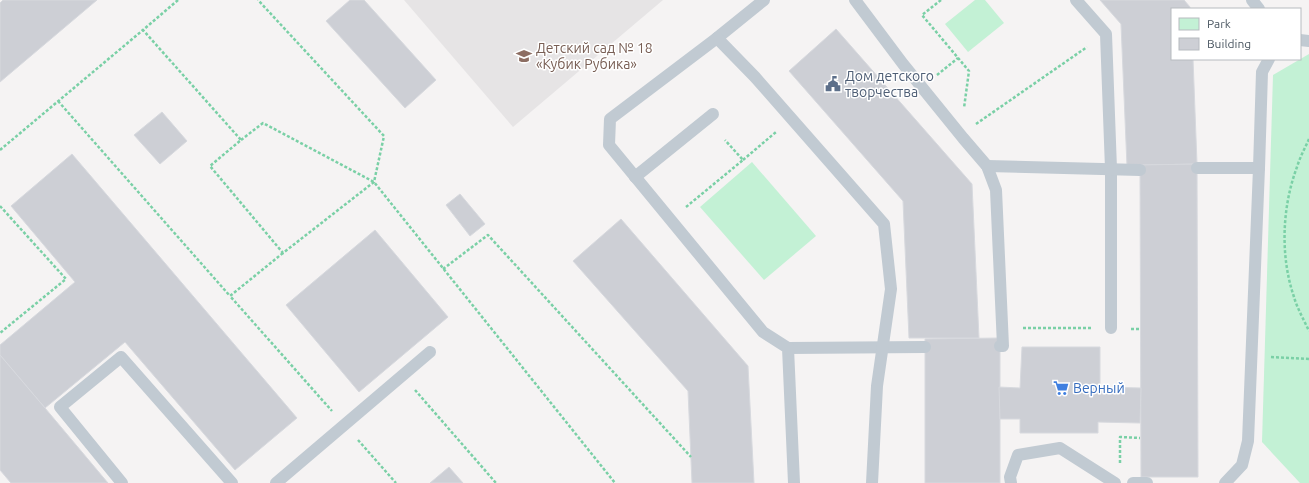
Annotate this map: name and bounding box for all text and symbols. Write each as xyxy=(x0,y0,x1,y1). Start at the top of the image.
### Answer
legend xyxy=(1171,8,1301,60)
text: Park xyxy=(1207,17,1231,30)
text: Building xyxy=(1207,37,1251,50)
place label: Детский сад № 18 «Кубик Рубика» xyxy=(536,40,653,72)
school or university icon: Детский сад № 18 «Кубик Рубика» xyxy=(515,47,533,65)
place label: Дом детского творчества xyxy=(845,68,934,100)
public building icon: Дом детского творчества xyxy=(824,75,842,93)
supermarket icon: Верный xyxy=(1052,379,1070,397)
place label: Верный xyxy=(1073,380,1125,396)

